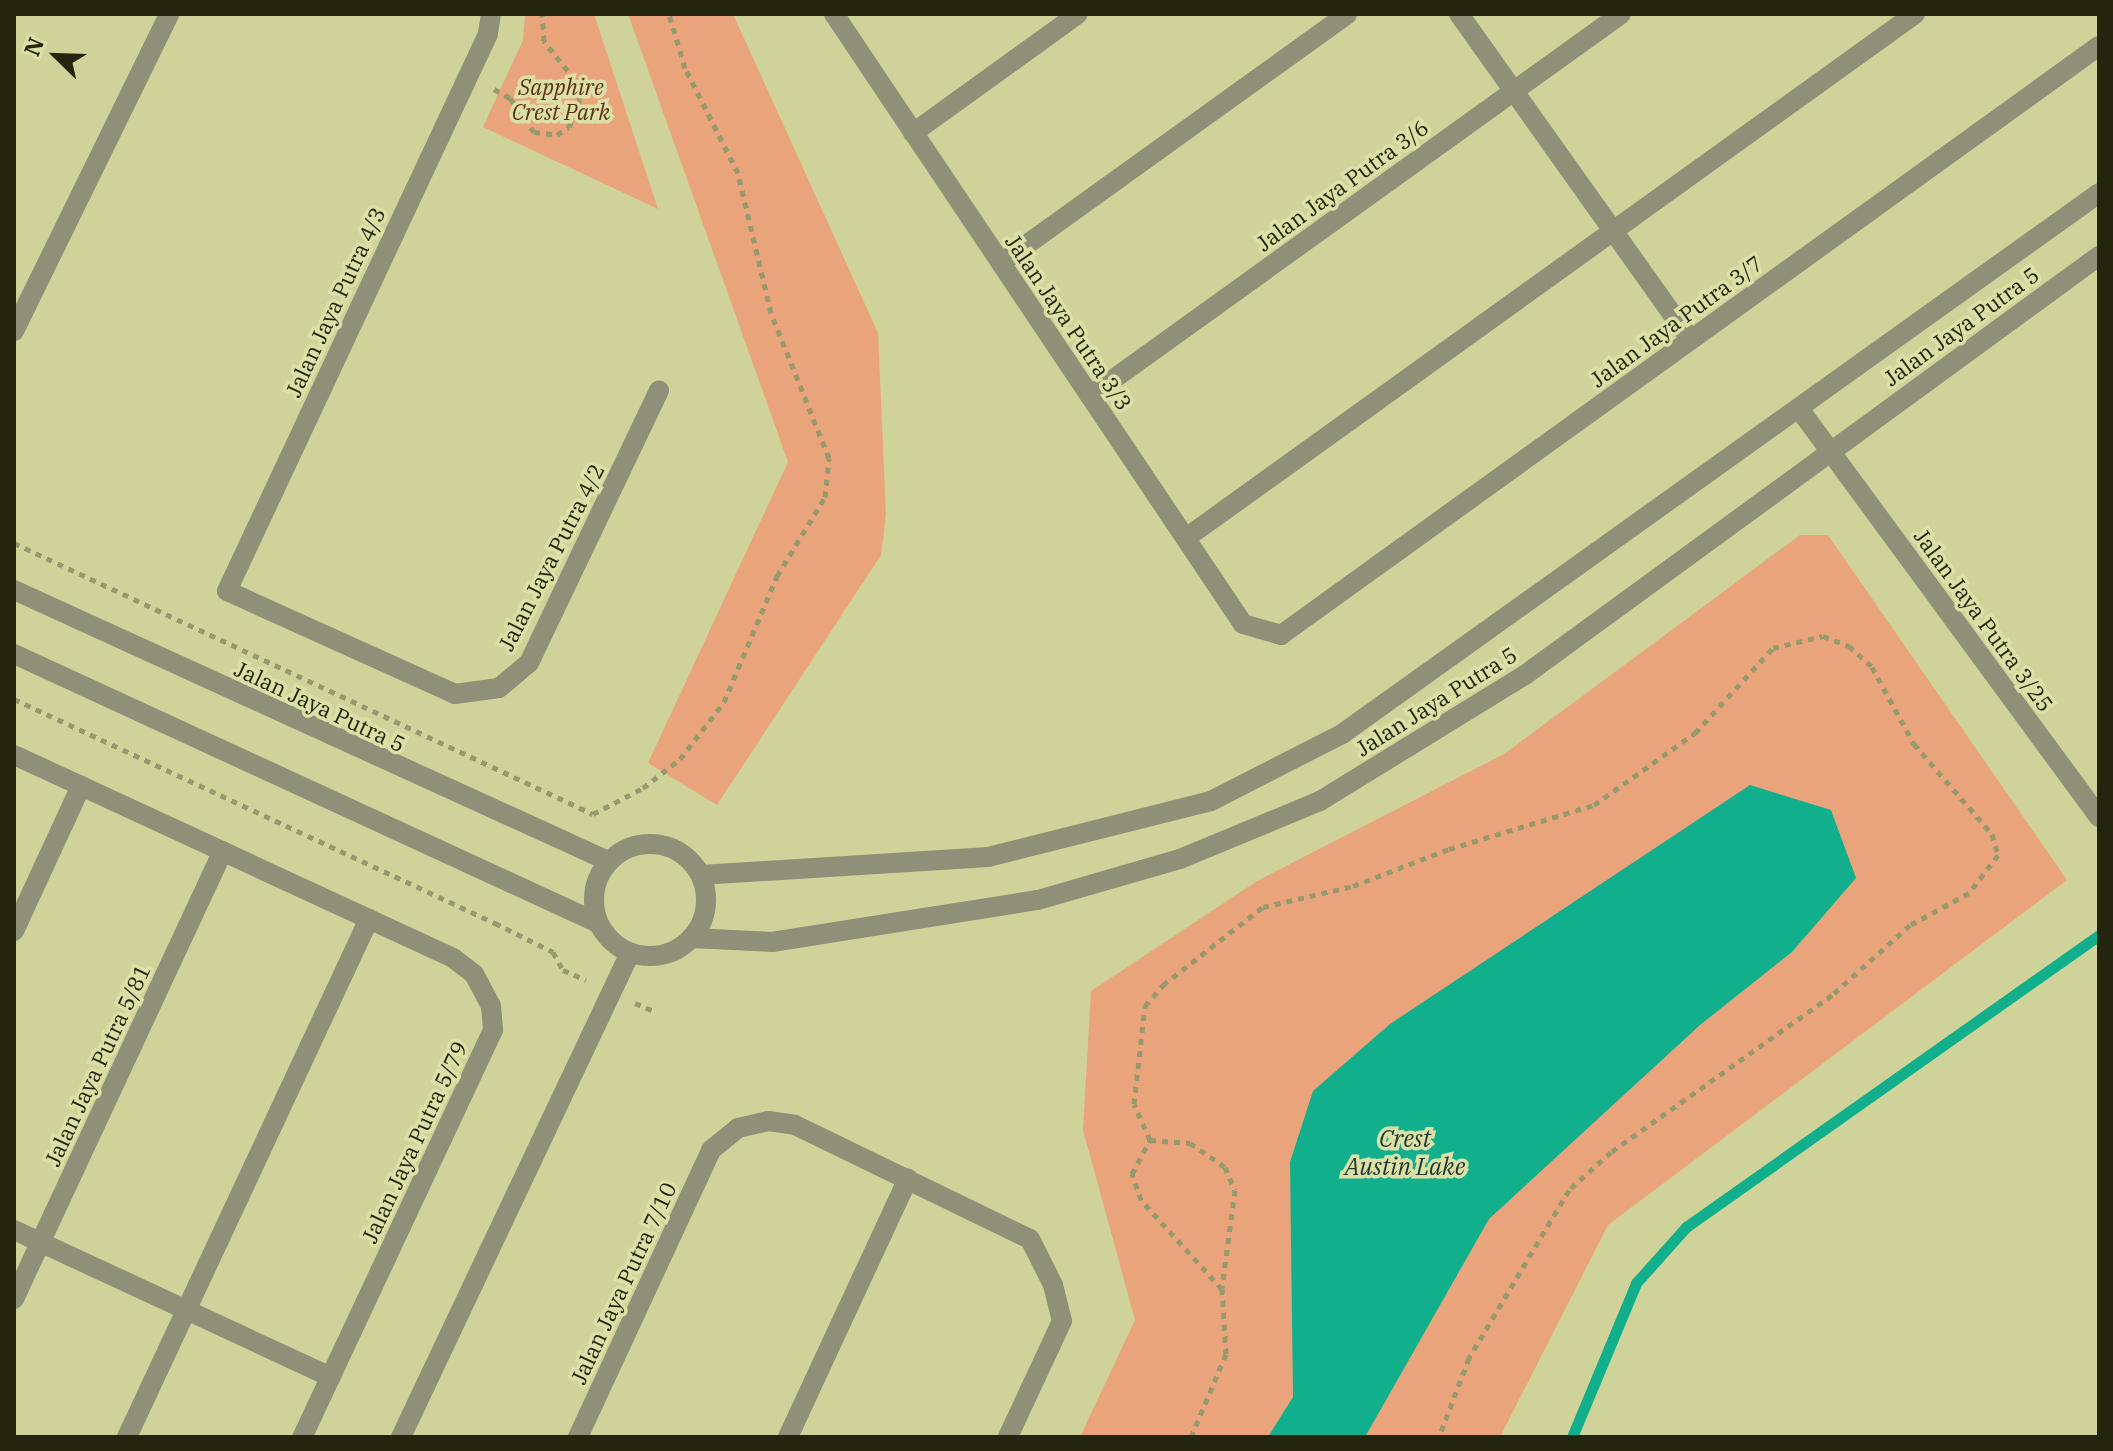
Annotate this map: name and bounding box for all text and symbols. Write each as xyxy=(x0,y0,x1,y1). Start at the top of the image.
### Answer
north arrow xyxy=(16,16,96,96)
text: N xyxy=(17,33,50,60)
park label: Sapphire Crest Park xyxy=(512,73,610,124)
street label: Jalan Jaya Putra 3/6 xyxy=(1251,114,1433,256)
street label: Jalan Jaya Putra 4/3 xyxy=(279,203,391,401)
street label: Jalan Jaya Putra 3/3 xyxy=(1000,229,1138,415)
street label: Jalan Jaya Putra 3/7 xyxy=(1585,250,1767,392)
street label: Jalan Jaya Putra 5 xyxy=(1878,261,2044,391)
street label: Jalan Jaya Putra 4/2 xyxy=(492,459,610,655)
street label: Jalan Jaya Putra 3/25 xyxy=(1909,523,2059,717)
street label: Jalan Jaya Putra 5 xyxy=(1350,641,1522,761)
street label: Jalan Jaya Putra 5 xyxy=(230,655,410,757)
street label: Jalan Jaya Putra 5/81 xyxy=(39,960,155,1170)
street label: Jalan Jaya Putra 5/79 xyxy=(356,1037,472,1247)
water label: Crest Austin Lake xyxy=(1345,1125,1465,1181)
street label: Jalan Jaya Putra 7/10 xyxy=(565,1178,681,1388)

